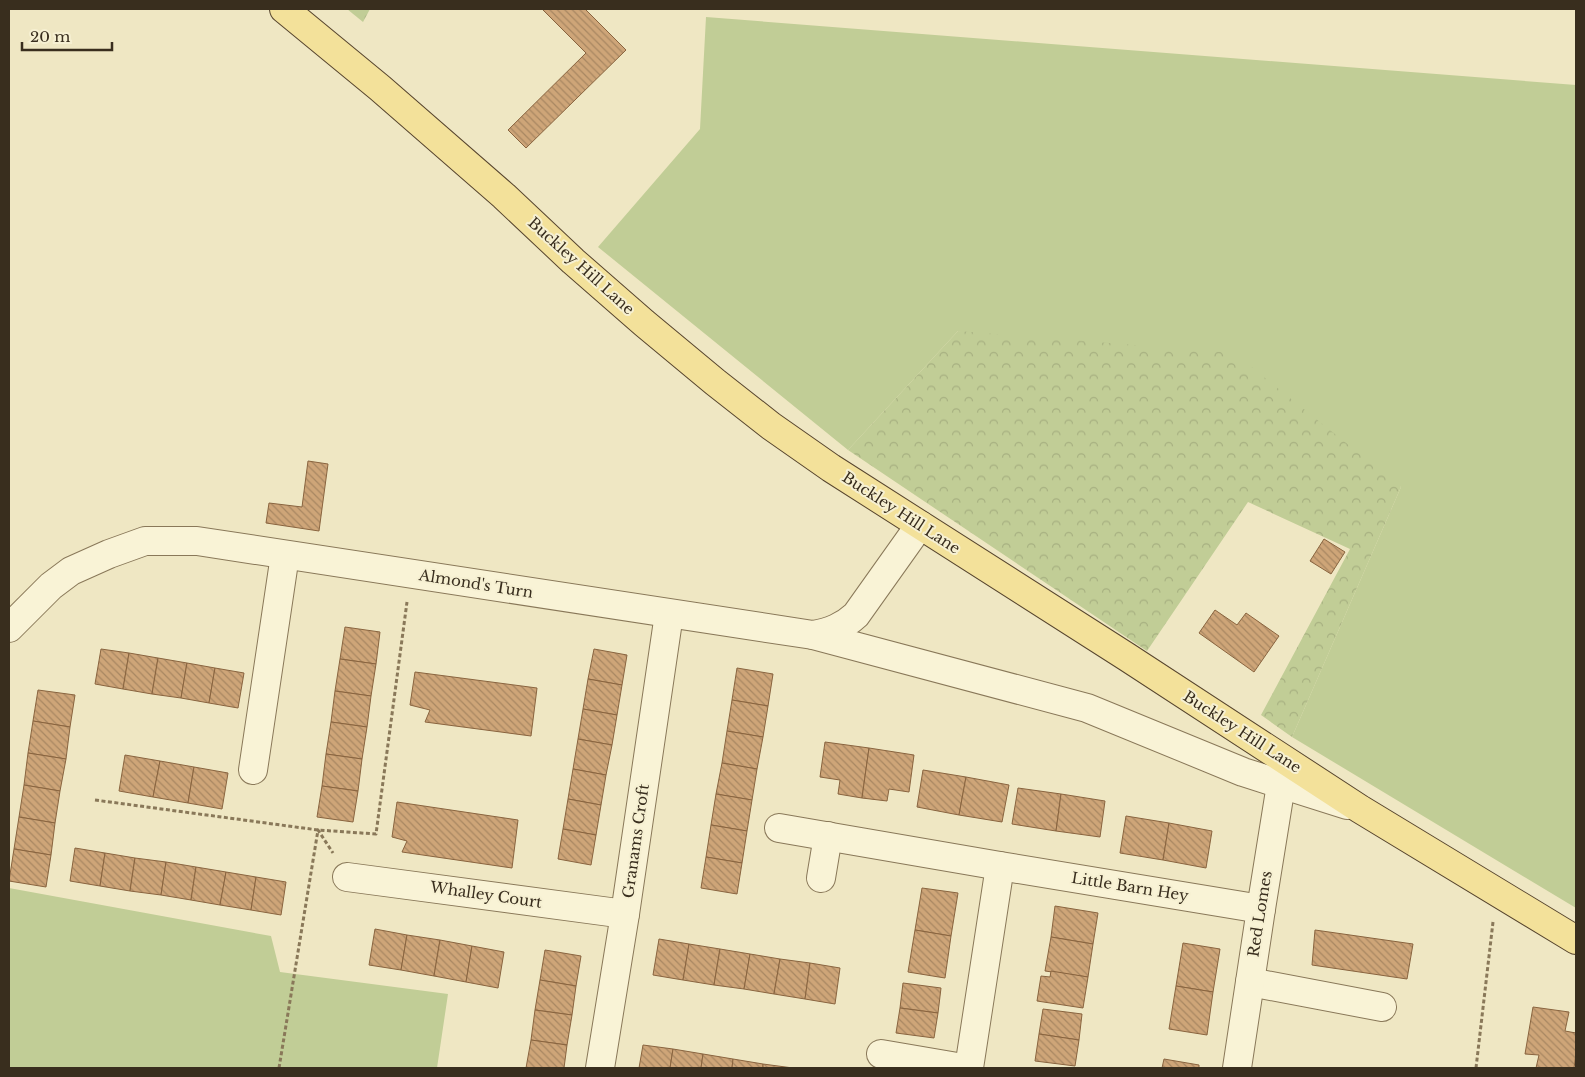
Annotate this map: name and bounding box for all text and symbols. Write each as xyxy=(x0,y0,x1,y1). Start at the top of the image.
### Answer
scale bar xyxy=(22,20,112,52)
text: 20 m xyxy=(30,27,70,46)
street label: Buckley Hill Lane xyxy=(524,213,638,318)
street label: Buckley Hill Lane xyxy=(839,467,964,558)
street label: Almond's Turn xyxy=(417,565,534,602)
street label: Buckley Hill Lane xyxy=(1180,686,1305,777)
street label: Granams Croft xyxy=(618,782,653,899)
street label: Little Barn Hey xyxy=(1070,868,1190,905)
street label: Red Lomes xyxy=(1243,869,1276,958)
street label: Whalley Court xyxy=(428,877,544,912)

